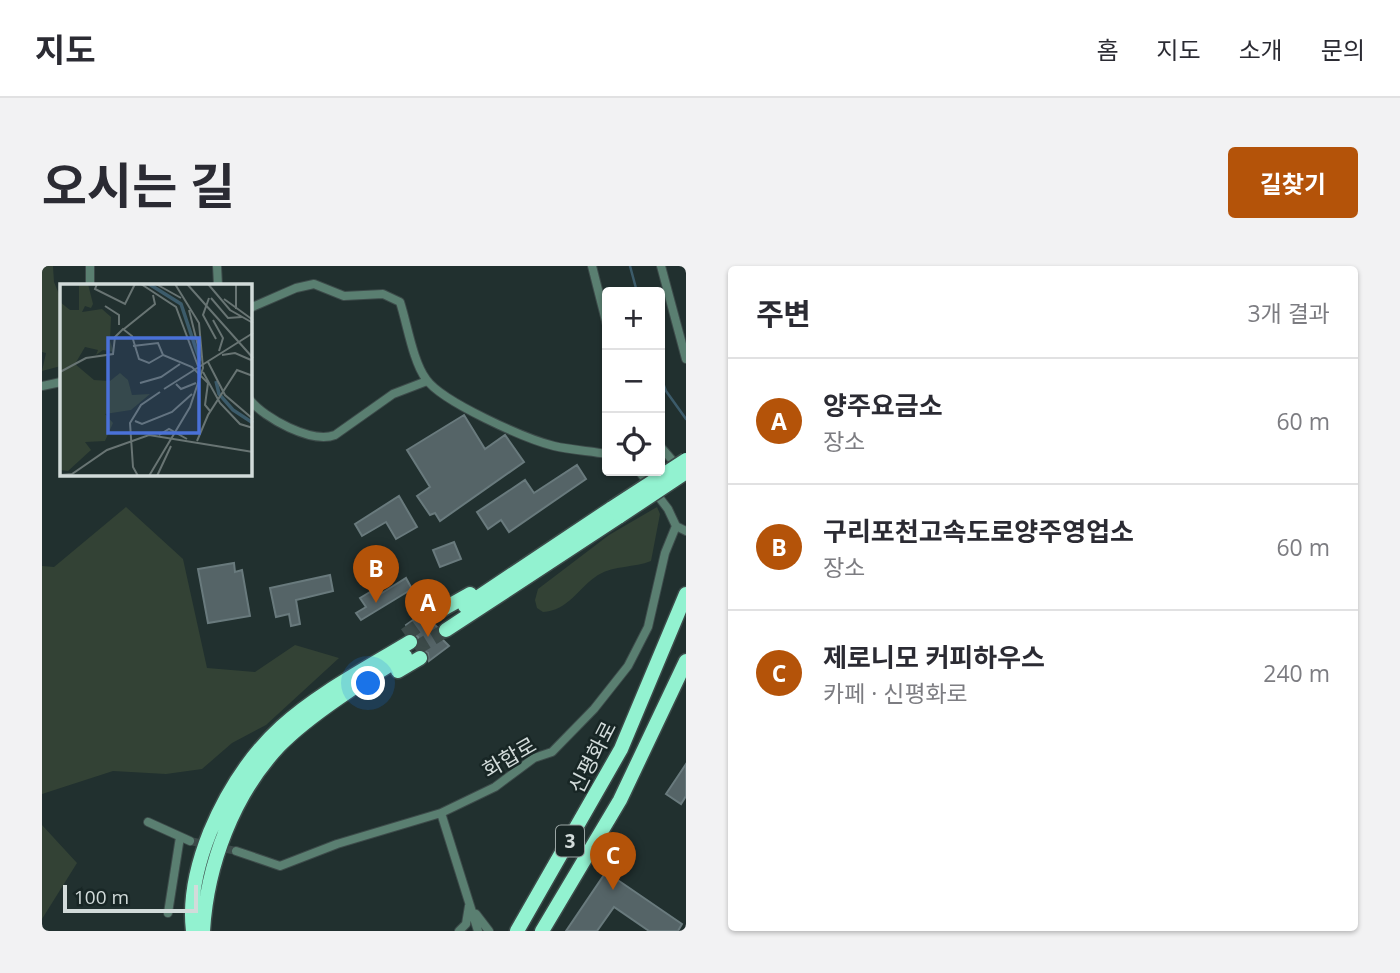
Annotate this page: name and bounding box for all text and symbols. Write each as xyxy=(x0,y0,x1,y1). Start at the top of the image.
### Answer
text: 지도 xyxy=(35,27,96,72)
text: 홈 xyxy=(1096,33,1118,66)
text: 지도 xyxy=(1156,33,1201,66)
text: 소개 xyxy=(1239,33,1283,66)
text: 문의 xyxy=(1321,33,1365,66)
button: 길찾기 xyxy=(1228,147,1358,218)
text: 오시는 길 xyxy=(42,152,235,218)
inset map xyxy=(60,284,252,476)
map controls xyxy=(602,287,665,476)
button: + xyxy=(602,287,665,350)
text: 주변 xyxy=(756,293,811,334)
text: 3개 결과 xyxy=(1247,297,1330,329)
button: − xyxy=(602,350,665,413)
text: 양주요금소 xyxy=(823,387,943,423)
text: A xyxy=(771,405,787,437)
text: 60 m xyxy=(1276,405,1330,437)
button: locate xyxy=(602,413,665,476)
text: 장소 xyxy=(823,425,865,457)
text: 구리포천고속도로양주영업소 xyxy=(823,513,1134,549)
text: B xyxy=(771,531,787,563)
text: 60 m xyxy=(1276,531,1330,563)
pin: B xyxy=(353,545,399,603)
text: 장소 xyxy=(823,551,865,583)
pin: A xyxy=(405,579,451,637)
text: 제로니모 커피하우스 xyxy=(823,639,1045,675)
text: C xyxy=(772,657,786,689)
text: 240 m xyxy=(1263,657,1330,689)
your location xyxy=(351,666,385,700)
text: 카페 · 신평화로 xyxy=(823,677,968,709)
street label: 신평화로 xyxy=(562,716,622,798)
street label: 화합로 xyxy=(477,730,541,784)
road number: 3 xyxy=(556,826,584,856)
pin: C xyxy=(590,832,636,890)
scale bar xyxy=(63,882,198,914)
text: 100 m xyxy=(74,884,129,910)

